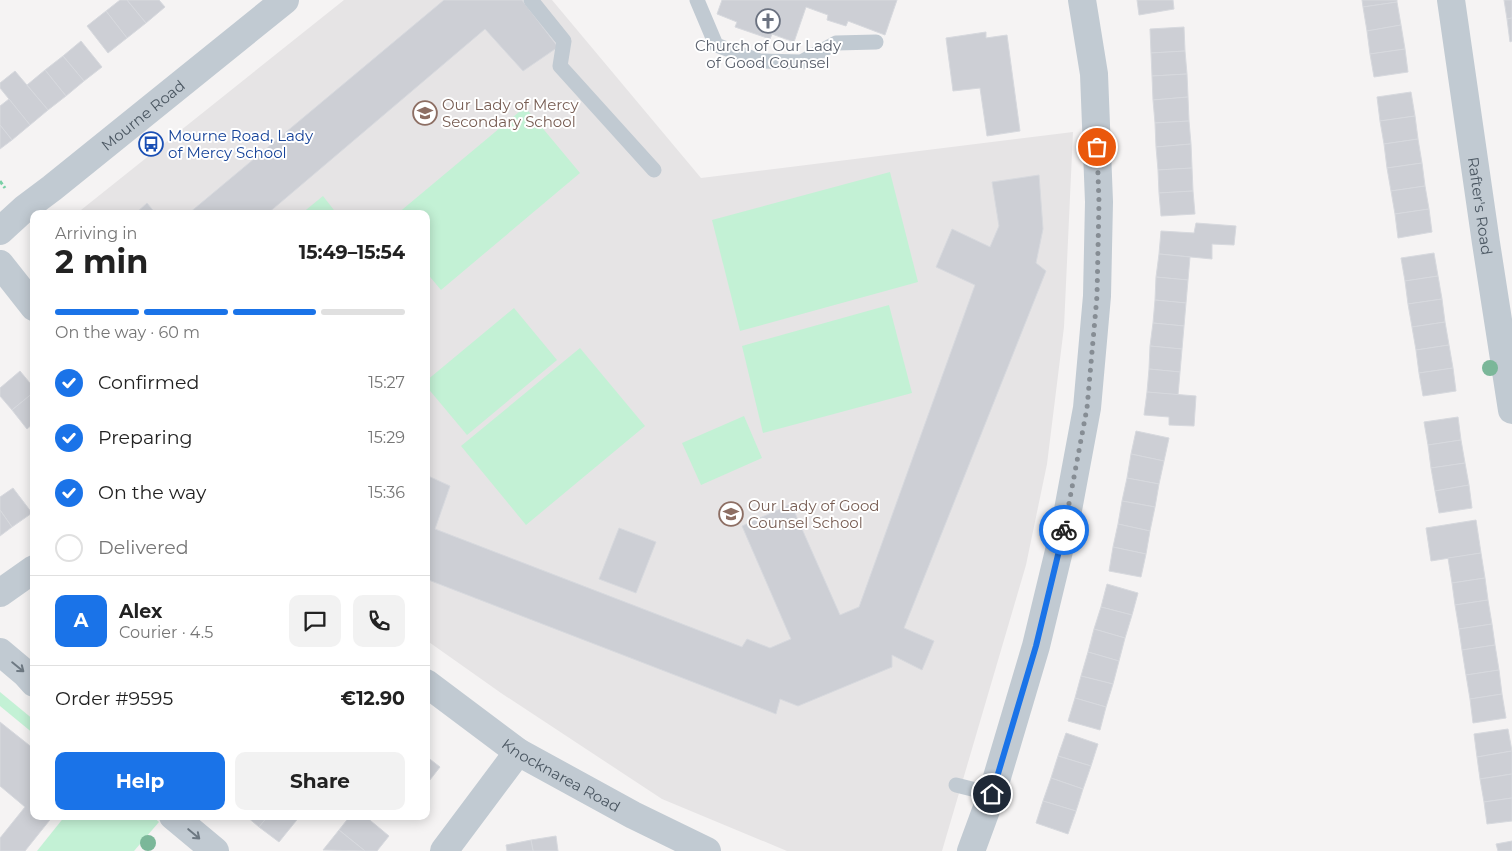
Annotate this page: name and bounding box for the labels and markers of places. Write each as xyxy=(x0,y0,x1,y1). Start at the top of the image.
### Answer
church icon: Church of Our Lady of Good Counsel xyxy=(755,8,781,34)
place label: Church of Our Lady of Good Counsel xyxy=(695,36,842,72)
place label: Our Lady of Mercy Secondary School xyxy=(442,95,579,131)
school or university icon: Our Lady of Mercy Secondary School xyxy=(412,100,438,126)
place label: Mourne Road, Lady of Mercy School xyxy=(168,126,314,162)
pin xyxy=(1076,126,1118,168)
bus stop icon: Mourne Road, Lady of Mercy School xyxy=(138,131,164,157)
place label: Our Lady of Good Counsel School xyxy=(748,496,879,532)
school or university icon: Our Lady of Good Counsel School xyxy=(718,501,744,527)
pin xyxy=(971,773,1013,815)

